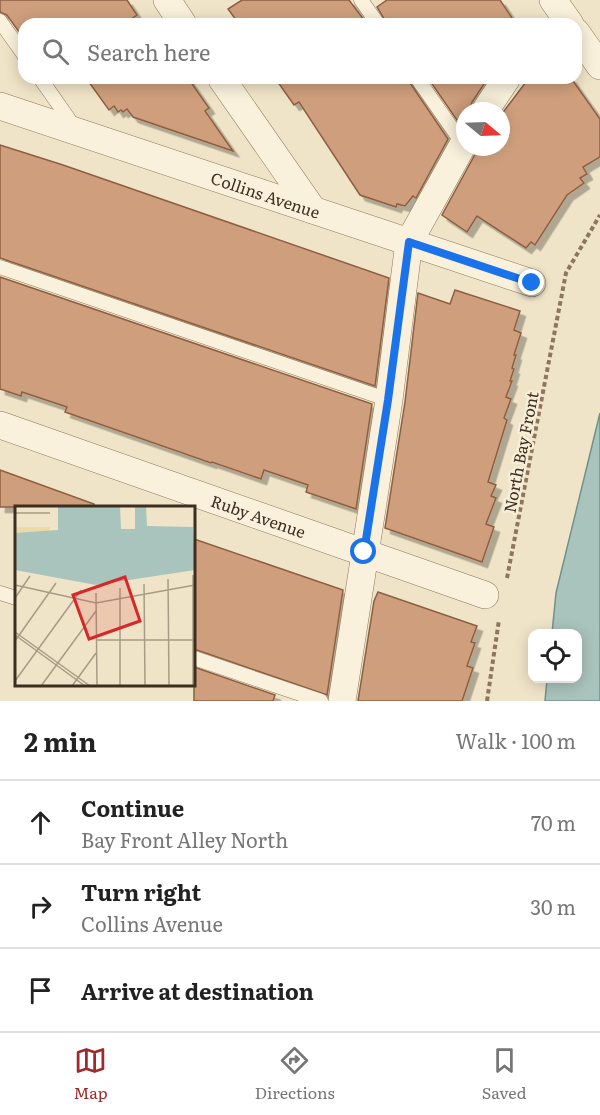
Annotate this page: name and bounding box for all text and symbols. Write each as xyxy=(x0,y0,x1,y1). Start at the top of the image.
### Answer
search box xyxy=(18,18,582,84)
icon: search xyxy=(39,35,72,68)
text: Search here xyxy=(87,35,210,68)
north arrow xyxy=(456,102,510,156)
street label: Collins Avenue xyxy=(208,165,323,224)
route end xyxy=(518,269,544,295)
street label: North Bay Front xyxy=(496,389,544,515)
street label: Ruby Avenue xyxy=(208,488,309,543)
inset map xyxy=(15,506,195,686)
route start xyxy=(350,538,376,564)
map controls xyxy=(528,629,582,683)
button: locate xyxy=(528,629,582,683)
text: 2 min xyxy=(24,721,97,760)
text: Walk · 100 m xyxy=(455,725,576,755)
text: Continue xyxy=(81,791,184,824)
icon: ahead xyxy=(24,806,57,839)
text: 70 m xyxy=(531,807,576,837)
text: Bay Front Alley North xyxy=(81,824,288,854)
text: Turn right xyxy=(81,875,201,908)
icon: right xyxy=(24,890,57,923)
text: 30 m xyxy=(530,891,576,921)
text: Collins Avenue xyxy=(81,908,223,938)
icon: arrive xyxy=(24,974,57,1007)
text: Arrive at destination xyxy=(81,974,314,1007)
tab: Map xyxy=(74,1044,108,1104)
tab: Directions xyxy=(255,1044,335,1104)
tab: Saved xyxy=(482,1044,526,1104)

